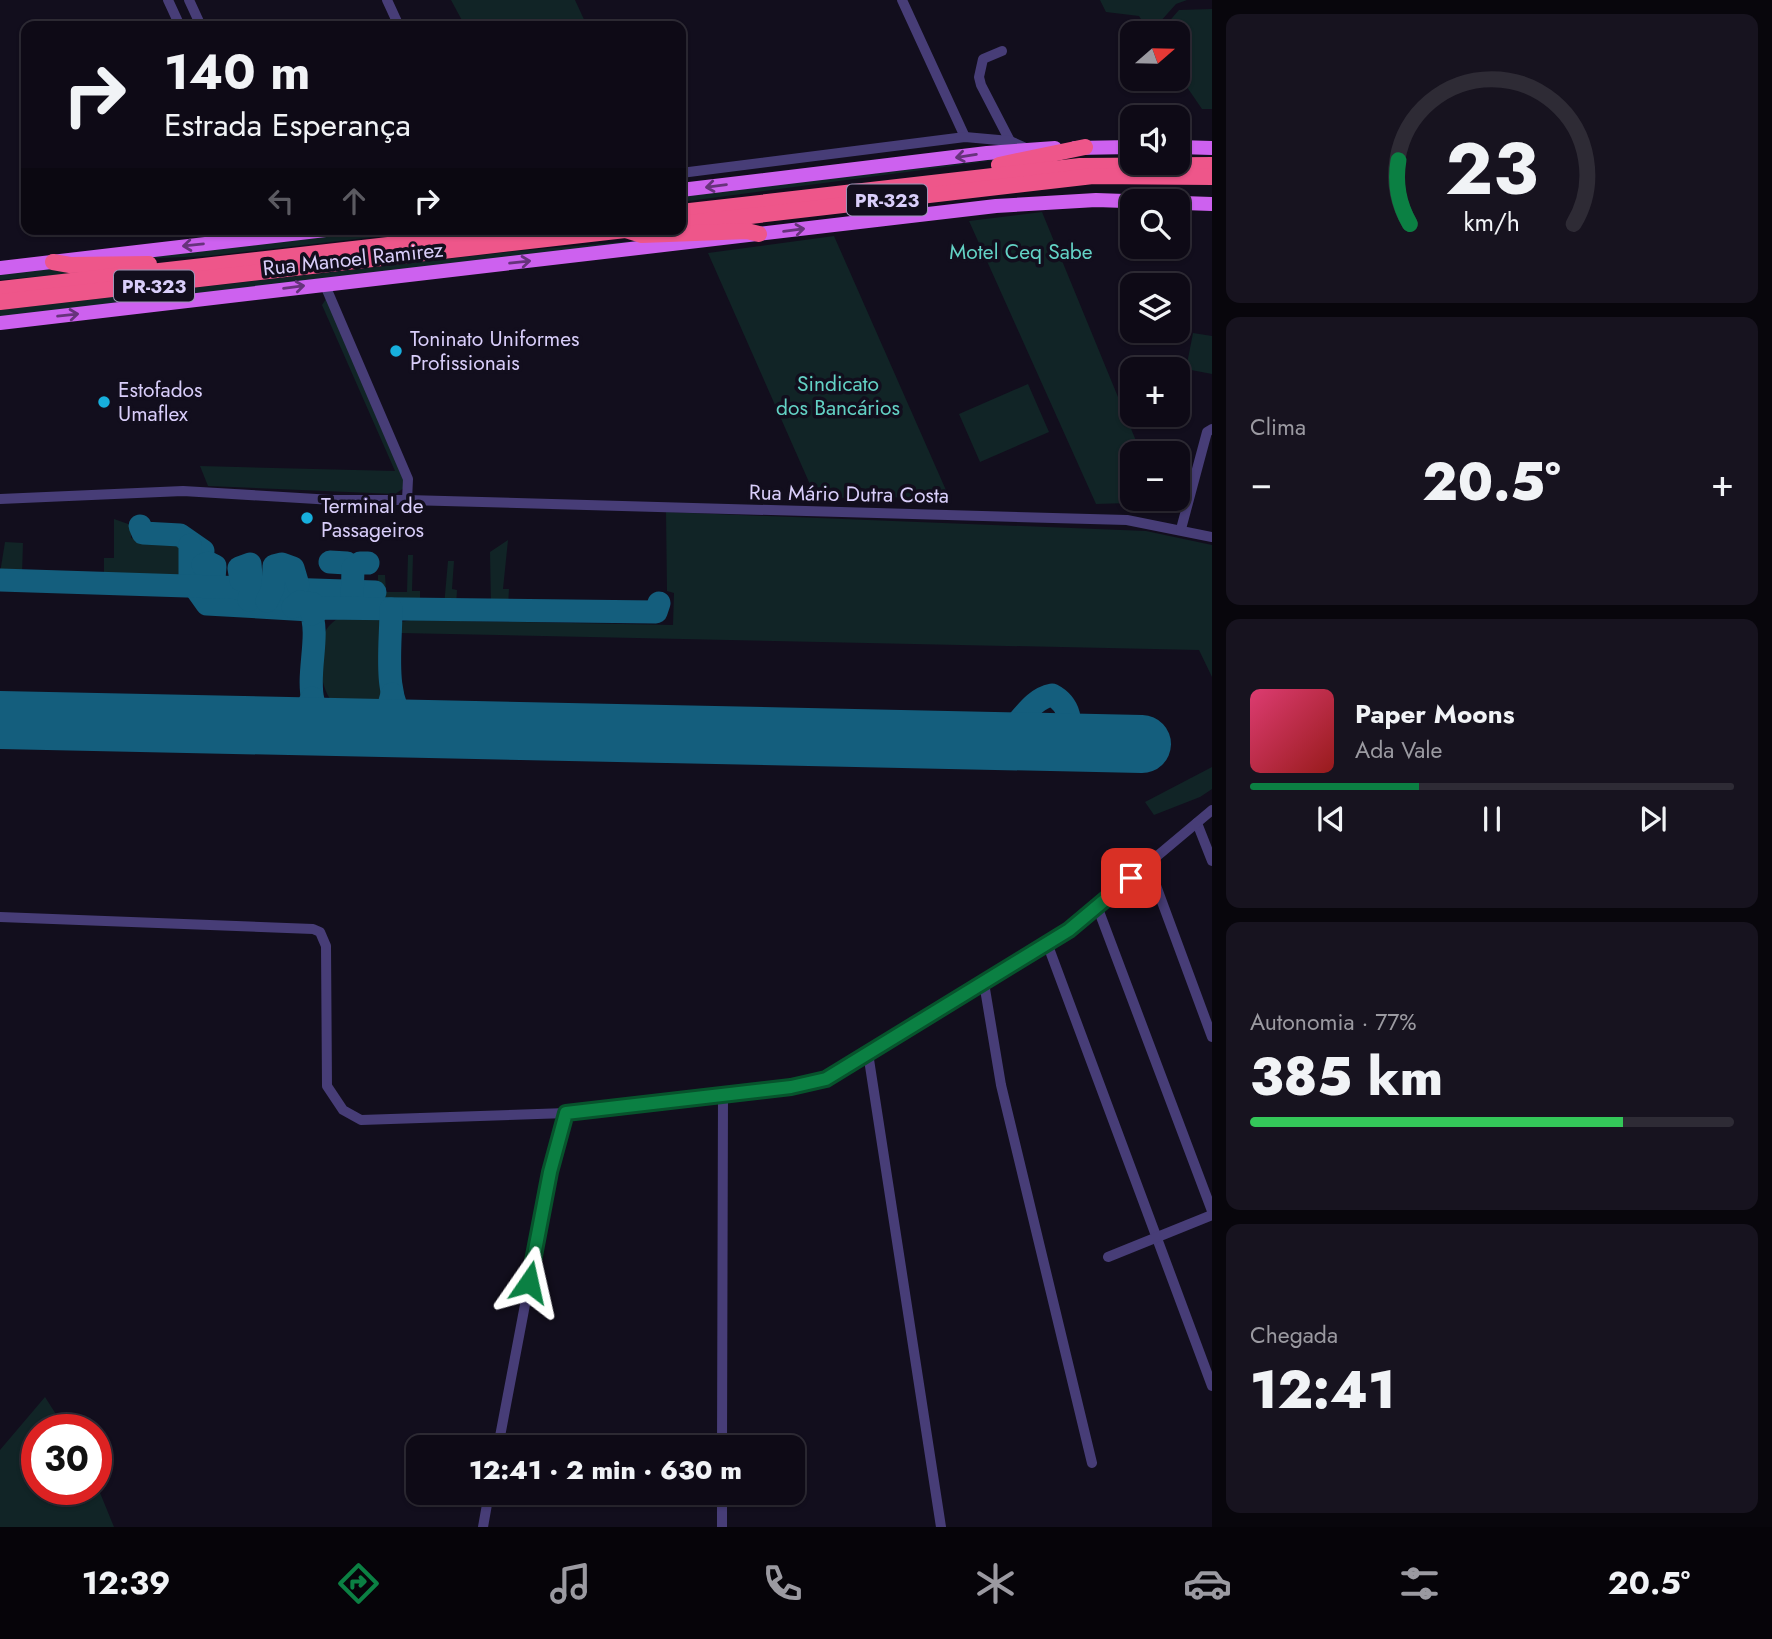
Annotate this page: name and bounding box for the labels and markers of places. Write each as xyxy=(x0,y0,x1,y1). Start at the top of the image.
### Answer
place label: Toninato Uniformes Profissionais xyxy=(410,324,580,378)
marker: Toninato Uniformes Profissionais xyxy=(388,343,404,359)
place label: Estofados Umaflex xyxy=(118,375,203,429)
marker: Estofados Umaflex xyxy=(96,394,112,410)
place label: Terminal de Passageiros xyxy=(321,491,424,545)
marker: Terminal de Passageiros xyxy=(299,510,315,526)
pin xyxy=(1101,848,1161,908)

